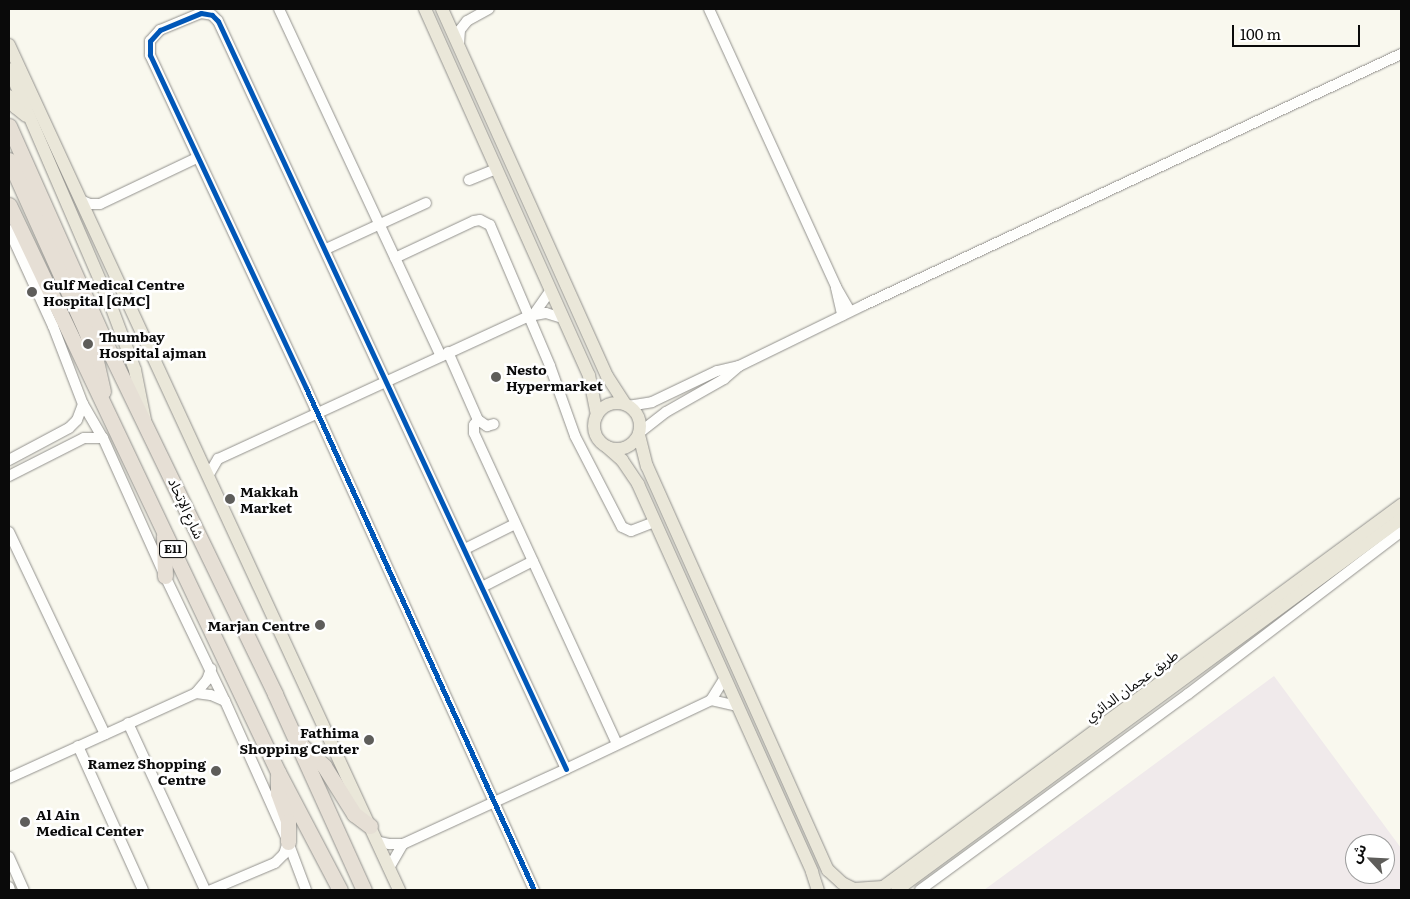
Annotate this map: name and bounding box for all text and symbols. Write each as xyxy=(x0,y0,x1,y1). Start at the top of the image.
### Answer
scale bar xyxy=(1235,15,1362,47)
text: 100 m xyxy=(1240,22,1281,45)
place label: Gulf Medical Centre Hospital [GMC] xyxy=(43,276,185,308)
marker: Gulf Medical Centre Hospital [GMC] xyxy=(25,285,39,299)
place label: Thumbay Hospital ajman xyxy=(99,328,207,361)
marker: Thumbay Hospital ajman xyxy=(81,337,95,351)
place label: Nesto Hypermarket xyxy=(506,361,603,394)
marker: Nesto Hypermarket xyxy=(490,371,502,383)
street label: شارع الإتحاد xyxy=(166,475,208,541)
place label: Makkah Market xyxy=(240,483,298,516)
marker: Makkah Market xyxy=(224,493,236,505)
road number: E11 xyxy=(158,540,188,558)
place label: Marjan Centre xyxy=(208,617,310,633)
marker: Marjan Centre xyxy=(314,619,326,631)
street label: طريق عجمان الدائري xyxy=(1081,646,1181,724)
place label: Fathima Shopping Center xyxy=(239,724,359,756)
marker: Fathima Shopping Center xyxy=(363,734,375,746)
place label: Ramez Shopping Centre xyxy=(87,755,206,788)
marker: Ramez Shopping Centre xyxy=(210,765,222,777)
place label: Al Ain Medical Center xyxy=(36,806,144,839)
marker: Al Ain Medical Center xyxy=(18,815,32,829)
north arrow xyxy=(1345,834,1395,884)
text: ش xyxy=(1344,840,1370,866)

